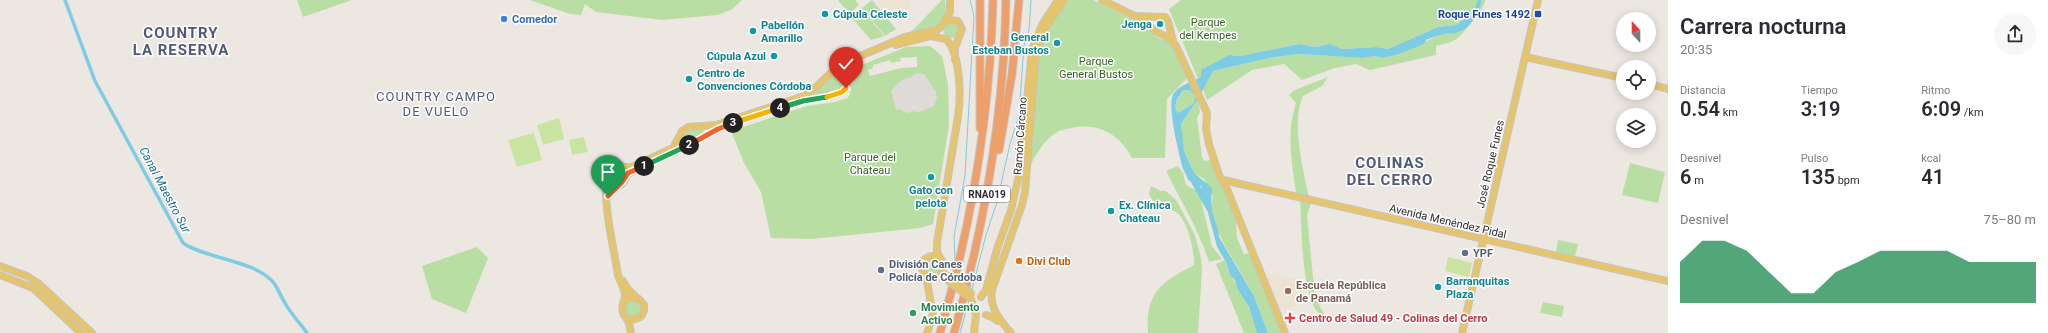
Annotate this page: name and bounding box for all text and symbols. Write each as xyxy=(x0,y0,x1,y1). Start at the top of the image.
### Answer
place label: Cúpula Celeste xyxy=(833,8,908,21)
place label: Roque Funes 1492 xyxy=(1438,8,1530,21)
marker: Cúpula Celeste xyxy=(820,9,830,19)
marker: Roque Funes 1492 xyxy=(1533,9,1543,19)
north arrow xyxy=(1616,12,1656,52)
map controls xyxy=(1616,12,1656,148)
place label: Comedor xyxy=(512,13,557,26)
button: share xyxy=(1994,13,2036,55)
marker: Comedor xyxy=(499,14,509,24)
text: Carrera nocturna xyxy=(1680,14,1846,39)
park label: Parque del Kempes xyxy=(1179,16,1237,42)
place label: Jenga xyxy=(1122,18,1152,31)
place label: Pabellón Amarillo xyxy=(761,19,804,45)
marker: Jenga xyxy=(1155,19,1165,29)
district label: COUNTRY LA RESERVA xyxy=(133,24,229,59)
marker: Pabellón Amarillo xyxy=(748,26,758,36)
place label: General Esteban Bustos xyxy=(972,31,1049,57)
marker: General Esteban Bustos xyxy=(1052,38,1062,48)
text: 20:35 xyxy=(1680,42,1712,57)
pin xyxy=(829,47,863,88)
place label: Cúpula Azul xyxy=(707,50,766,63)
marker: Cúpula Azul xyxy=(769,51,779,61)
icon: check xyxy=(835,53,857,75)
park label: Parque General Bustos xyxy=(1059,55,1133,81)
button: locate xyxy=(1616,60,1656,100)
place label: Centro de Convenciones Córdoba xyxy=(697,67,811,93)
marker: Centro de Convenciones Córdoba xyxy=(684,74,694,84)
text: Distancia xyxy=(1680,84,1726,97)
text: Tiempo xyxy=(1801,84,1838,97)
text: Ritmo xyxy=(1921,84,1950,97)
district label: COUNTRY CAMPO DE VUELO xyxy=(376,89,496,119)
street label: Ramón Cárcano xyxy=(1011,97,1030,176)
text: 0.54 xyxy=(1680,97,1720,121)
text: 3:19 xyxy=(1801,97,1840,121)
text: 6:09 xyxy=(1921,97,1961,121)
pin: 4 xyxy=(770,98,790,118)
text: 4 xyxy=(777,101,783,114)
text: km xyxy=(1720,106,1738,119)
text: /km xyxy=(1961,106,1984,119)
button: layers xyxy=(1616,108,1656,148)
pin: 3 xyxy=(723,113,743,133)
text: 3 xyxy=(730,116,736,129)
street label: José Roque Funes xyxy=(1474,118,1507,209)
pin: 2 xyxy=(679,135,699,155)
text: 2 xyxy=(686,138,692,151)
water label: Canal Maestro Sur xyxy=(136,144,194,236)
park label: Parque del Chateau xyxy=(844,151,896,177)
text: Desnivel xyxy=(1680,152,1721,165)
text: Pulso xyxy=(1801,152,1828,165)
text: kcal xyxy=(1921,152,1941,165)
district label: COLINAS DEL CERRO xyxy=(1347,154,1433,189)
pin xyxy=(591,155,625,196)
pin: 1 xyxy=(634,156,654,176)
text: 1 xyxy=(641,159,647,172)
icon: arrive xyxy=(597,161,619,183)
text: 6 xyxy=(1680,165,1691,189)
text: 135 xyxy=(1801,165,1835,189)
text: 41 xyxy=(1921,165,1944,189)
marker: Gato con pelota xyxy=(926,172,936,182)
text: m xyxy=(1691,174,1704,187)
text: bpm xyxy=(1835,174,1860,187)
place label: Gato con pelota xyxy=(909,184,953,210)
road number: RNA019 xyxy=(964,186,1010,202)
place label: Ex. Clínica Chateau xyxy=(1119,199,1171,225)
street label: Avenida Menéndez Pidal xyxy=(1388,202,1508,241)
marker: Ex. Clínica Chateau xyxy=(1106,206,1116,216)
text: Desnivel xyxy=(1680,212,1729,227)
text: 75–80 m xyxy=(1984,212,2036,227)
place label: YPF xyxy=(1473,247,1493,260)
marker: YPF xyxy=(1460,248,1470,258)
place label: Divi Club xyxy=(1027,255,1071,268)
marker: Divi Club xyxy=(1014,256,1024,266)
place label: División Canes Policía de Córdoba xyxy=(889,258,982,284)
marker: División Canes Policía de Córdoba xyxy=(876,265,886,275)
place label: Barranquitas Plaza xyxy=(1446,275,1510,301)
place label: Escuela República de Panamá xyxy=(1296,279,1386,305)
marker: Barranquitas Plaza xyxy=(1433,282,1443,292)
marker: Escuela República de Panamá xyxy=(1283,286,1293,296)
place label: Movimiento Activo xyxy=(921,301,980,327)
marker: Movimiento Activo xyxy=(908,308,918,318)
marker: Centro de Salud 49 - Colinas del Cerro xyxy=(1284,312,1296,324)
place label: Centro de Salud 49 - Colinas del Cerro xyxy=(1299,312,1487,325)

